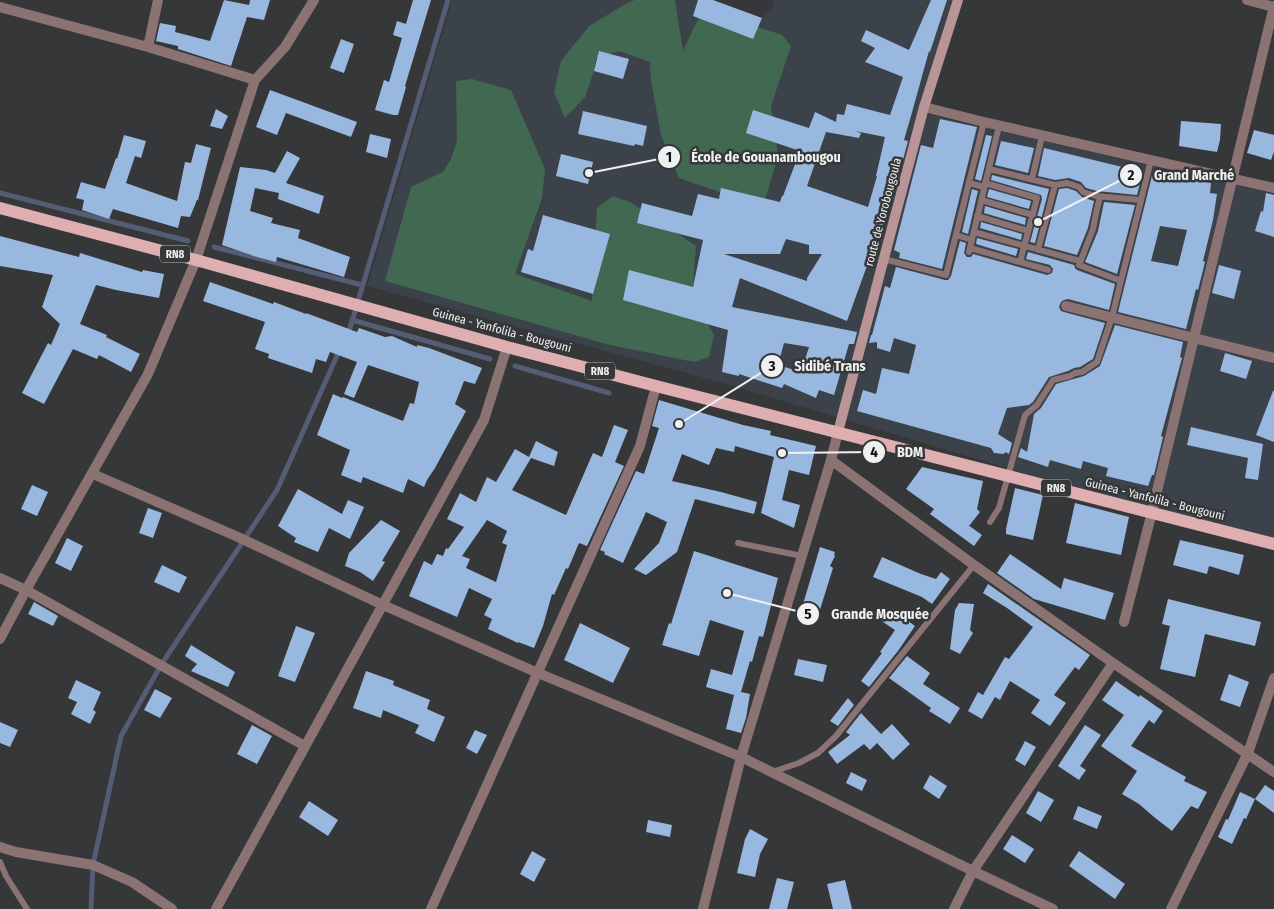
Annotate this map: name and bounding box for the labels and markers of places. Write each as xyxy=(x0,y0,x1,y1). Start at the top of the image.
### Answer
callout: École de Gouanambougou xyxy=(656,142,851,171)
callout: Grand Marché xyxy=(1119,161,1244,190)
callout: Sidibé Trans xyxy=(759,351,875,380)
callout: BDM xyxy=(862,438,933,467)
callout: Grande Mosquée xyxy=(796,599,938,628)

